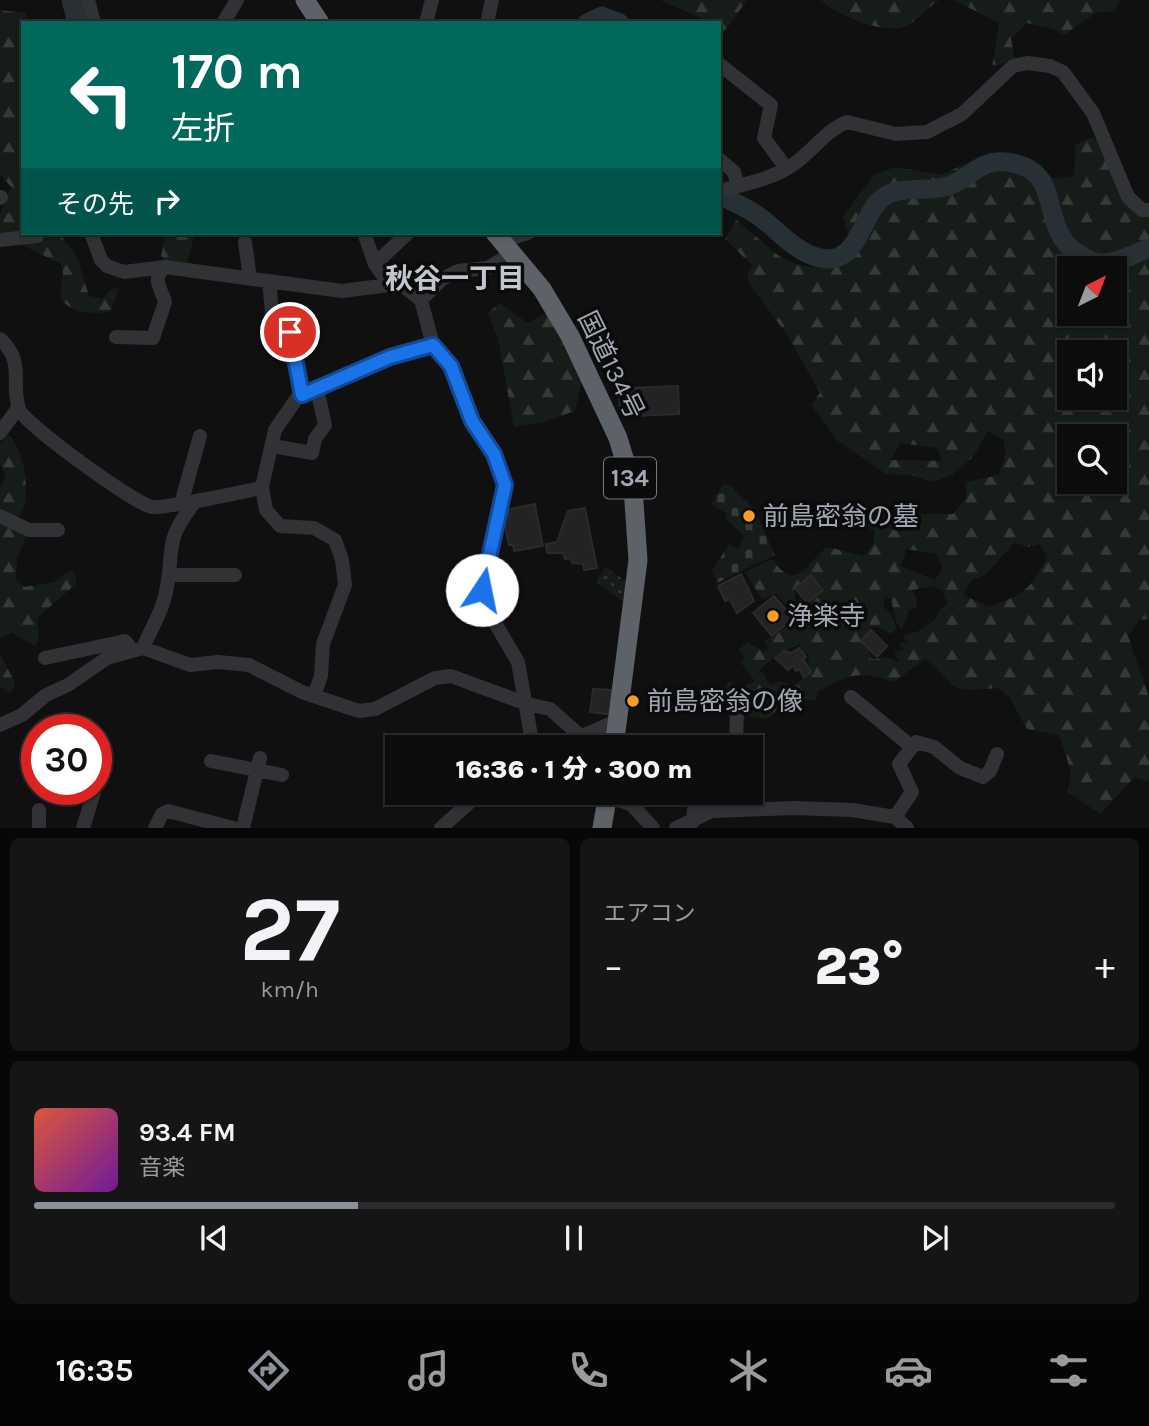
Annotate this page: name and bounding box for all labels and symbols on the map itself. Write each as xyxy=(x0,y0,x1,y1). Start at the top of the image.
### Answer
north arrow xyxy=(1057,256,1127,326)
district label: 秋谷一丁目 xyxy=(385,262,525,295)
pin xyxy=(260,302,320,362)
street label: 国道134号 xyxy=(572,306,650,424)
road number: 134 xyxy=(604,458,656,499)
place label: 前島密翁の墓 xyxy=(763,501,919,532)
marker: 前島密翁の墓 xyxy=(741,508,757,524)
position arrow xyxy=(445,553,519,627)
place label: 浄楽寺 xyxy=(787,601,865,632)
marker: 浄楽寺 xyxy=(765,608,781,624)
place label: 前島密翁の像 xyxy=(647,686,803,717)
marker: 前島密翁の像 xyxy=(625,693,641,709)
speed limit sign: 30 xyxy=(21,714,112,805)

